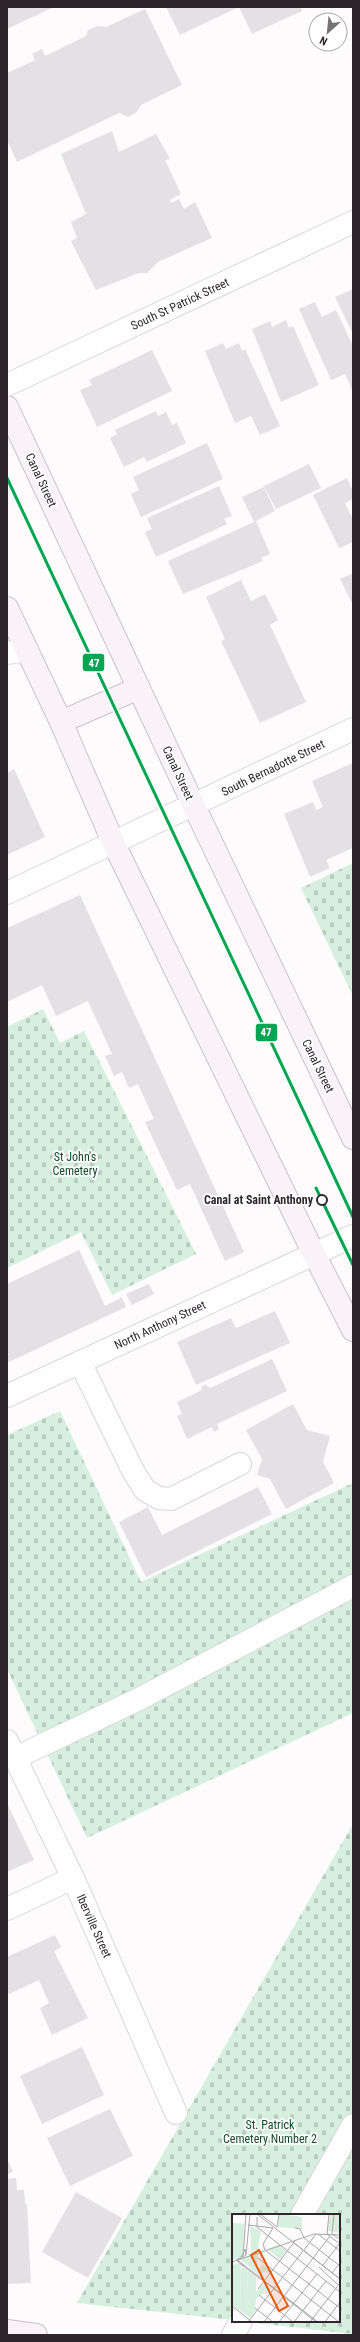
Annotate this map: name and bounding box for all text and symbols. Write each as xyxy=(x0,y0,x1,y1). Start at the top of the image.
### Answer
north arrow xyxy=(308,12,348,52)
text: N xyxy=(318,33,330,48)
street label: South St Patrick Street xyxy=(129,275,232,333)
street label: Canal Street xyxy=(22,451,60,510)
line badge: 47 xyxy=(82,653,105,672)
text: 47 xyxy=(88,657,100,670)
street label: South Bernadotte Street xyxy=(219,737,327,799)
street label: Canal Street xyxy=(159,744,197,803)
line badge: 47 xyxy=(255,1023,278,1042)
text: 47 xyxy=(260,1026,272,1039)
street label: Canal Street xyxy=(299,1037,337,1095)
park label: St John's Cemetery xyxy=(52,1150,98,1178)
place label: Canal at Saint Anthony xyxy=(204,1193,314,1207)
marker: Canal at Saint Anthony xyxy=(316,1194,328,1206)
street label: North Anthony Street xyxy=(112,1297,208,1352)
street label: Iberville Street xyxy=(74,1892,114,1960)
park label: St. Patrick Cemetery Number 2 xyxy=(223,2118,317,2146)
inset map xyxy=(232,2214,340,2322)

